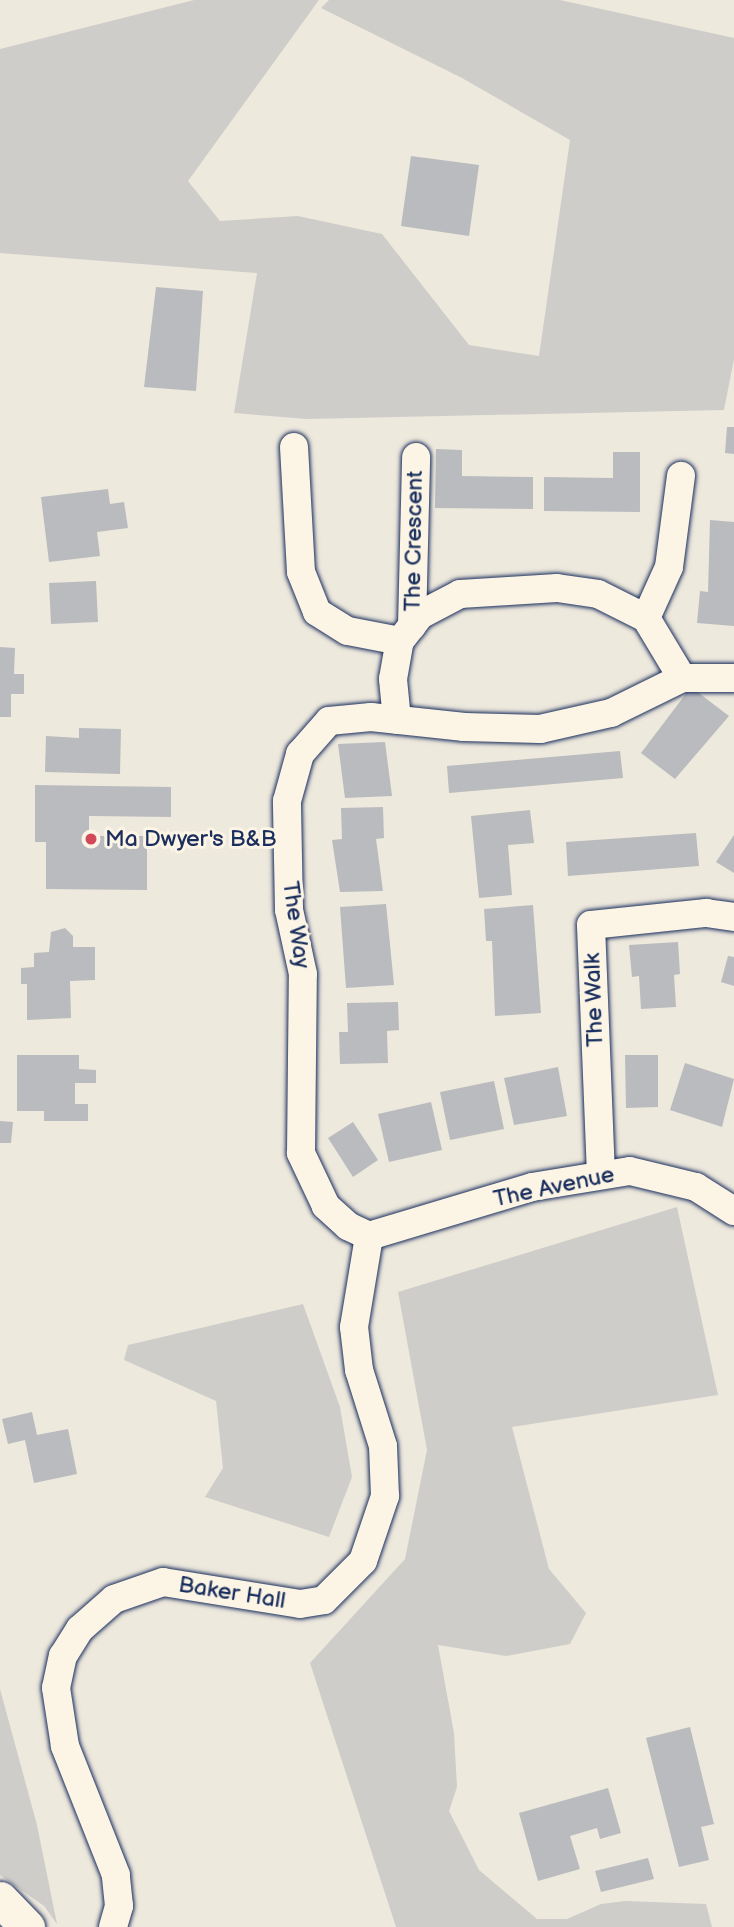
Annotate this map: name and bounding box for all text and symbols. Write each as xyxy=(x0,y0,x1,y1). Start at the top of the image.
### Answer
street label: The Crescent xyxy=(399,470,429,612)
place label: Ma Dwyer's B&B xyxy=(105,825,277,853)
marker: Ma Dwyer's B&B xyxy=(83,831,99,847)
street label: The Way xyxy=(276,879,316,971)
street label: The Walk xyxy=(579,952,609,1048)
street label: The Avenue xyxy=(491,1161,617,1213)
street label: Baker Hall xyxy=(177,1571,287,1615)

